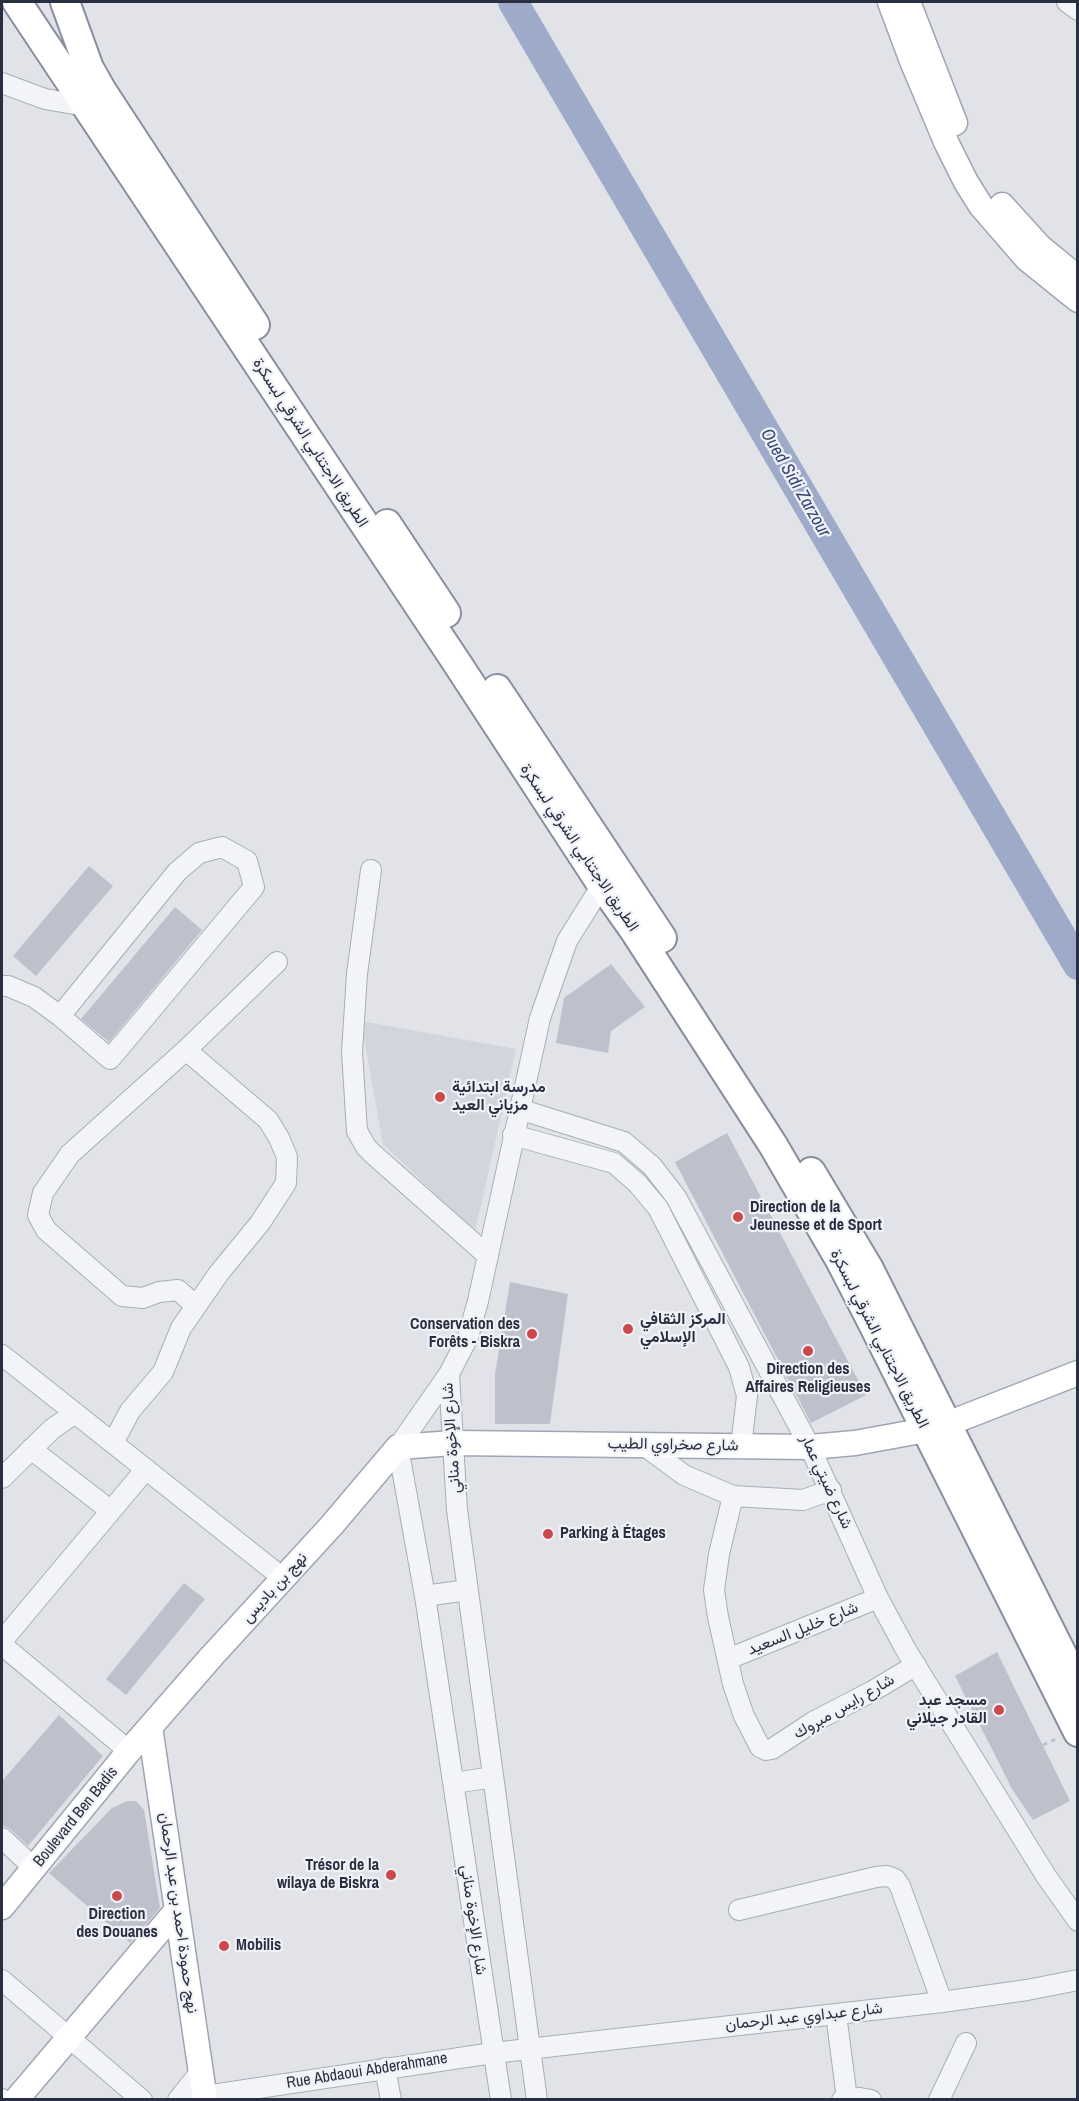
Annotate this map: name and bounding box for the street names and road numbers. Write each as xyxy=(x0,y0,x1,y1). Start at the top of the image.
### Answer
street label: الطريق الاجتنابي الشرقي لبسكرة xyxy=(248,355,372,531)
street label: الطريق الاجتنابي الشرقي لبسكرة xyxy=(516,760,642,936)
street label: الطريق الاجتنابي الشرقي لبسكرة xyxy=(825,1246,933,1432)
street label: شارع الإخوة مناني xyxy=(439,1382,465,1494)
street label: شارع ضيتي عمار xyxy=(796,1432,856,1532)
street label: شارع صخراوي الطيب xyxy=(607,1434,739,1456)
street label: نهج بن باديس xyxy=(238,1549,312,1627)
street label: شارع خليل السعيد xyxy=(745,1598,861,1660)
street label: شارع رايس مبروك xyxy=(790,1670,898,1744)
street label: Boulevard Ben Badis xyxy=(30,1763,122,1871)
street label: نهج حمودة احمد بن عبد الرحمان xyxy=(154,1811,202,2015)
street label: شارع الإخوة مناني xyxy=(456,1864,490,1976)
street label: شارع عبداوي عبد الرحمان xyxy=(724,1999,884,2035)
street label: Rue Abdaoui Abderahmane xyxy=(285,2049,449,2093)

